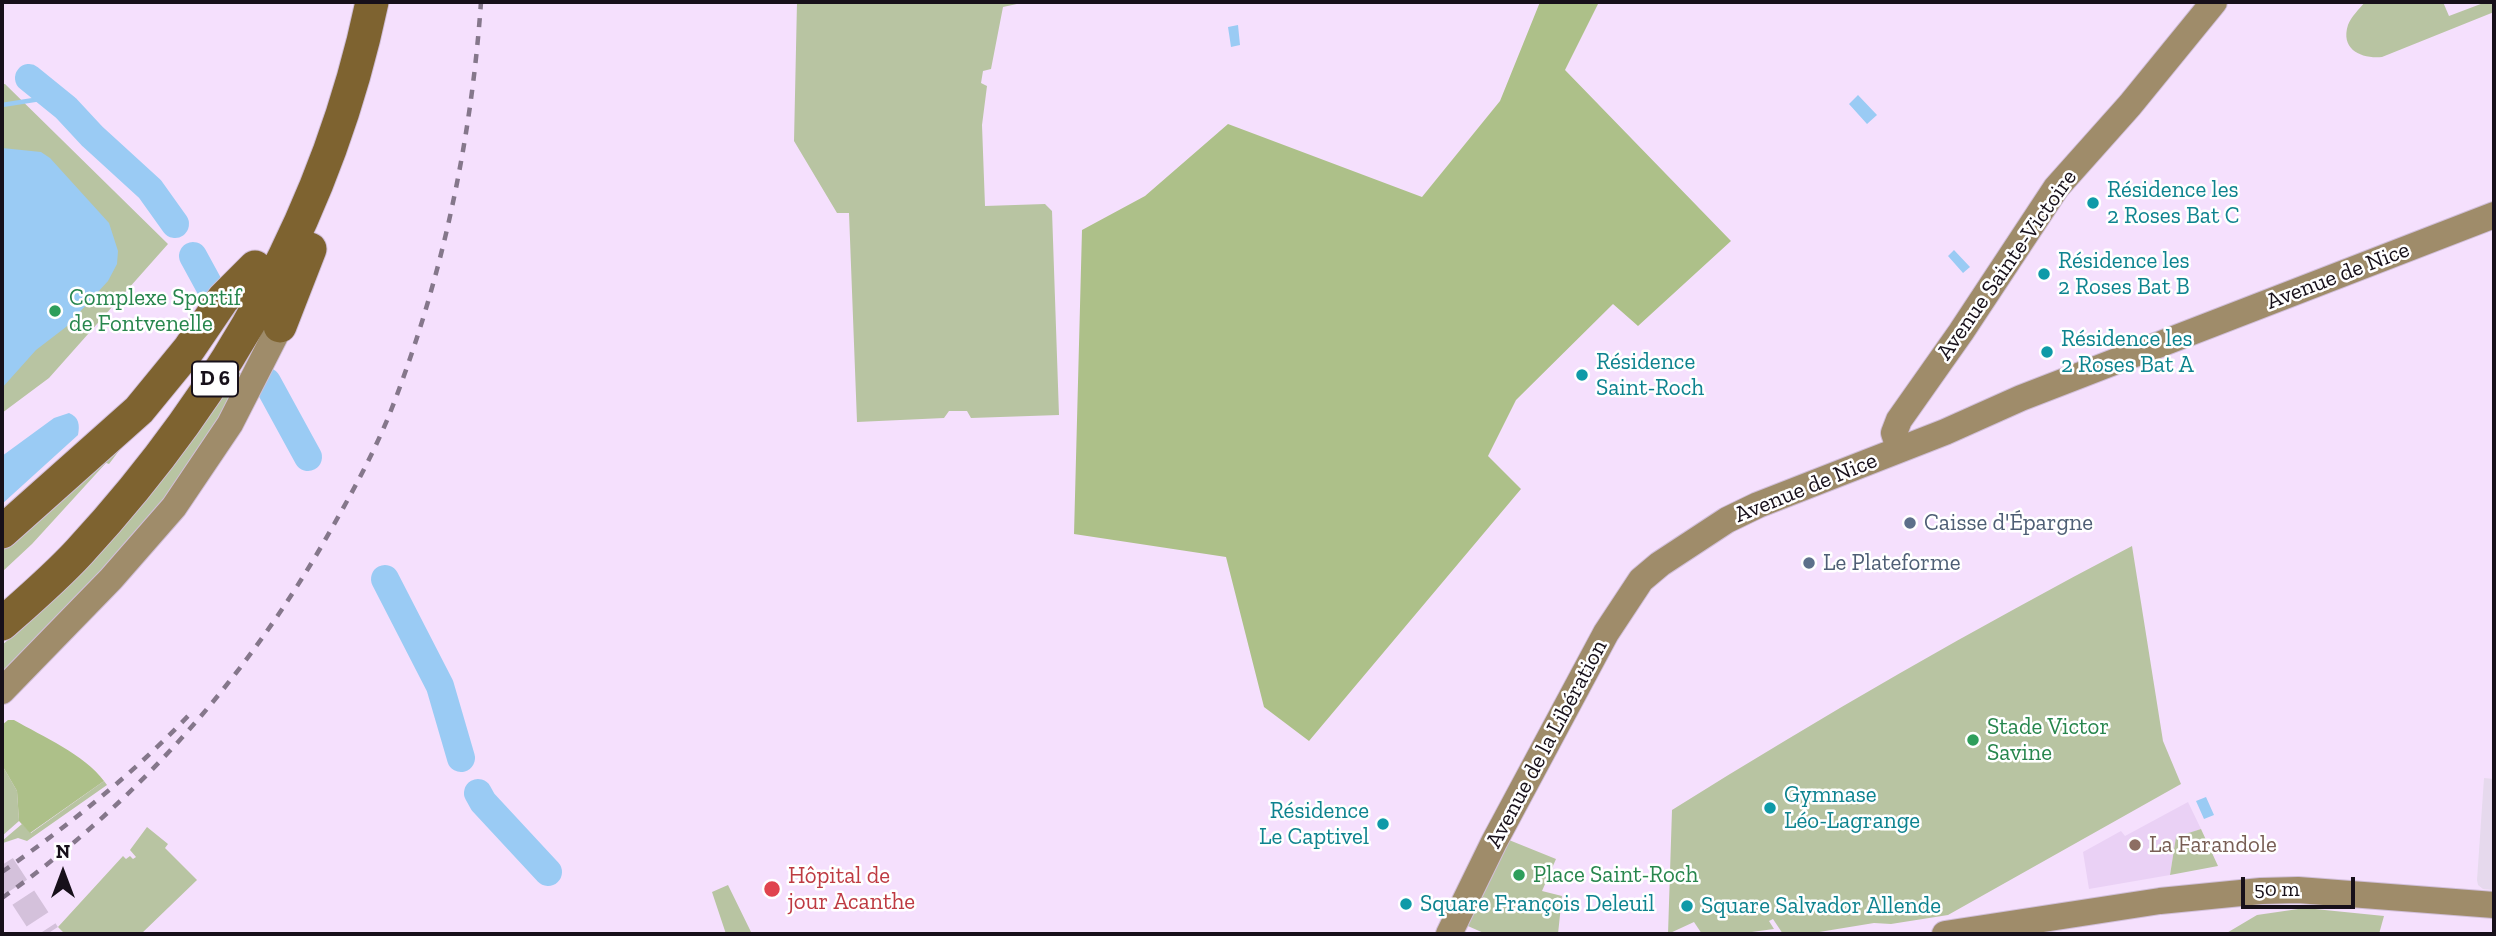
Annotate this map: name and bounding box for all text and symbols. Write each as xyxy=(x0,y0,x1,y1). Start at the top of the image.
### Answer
street label: Avenue Sainte-Victoire xyxy=(1931,165,2083,365)
place label: Résidence les 2 Roses Bat C xyxy=(2107,176,2240,230)
marker: Résidence les 2 Roses Bat C xyxy=(2085,195,2101,211)
street label: Avenue de Nice xyxy=(2262,236,2414,316)
place label: Résidence les 2 Roses Bat B xyxy=(2058,247,2190,301)
marker: Résidence les 2 Roses Bat B xyxy=(2036,266,2052,282)
place label: Complexe Sportif de Fontvenelle xyxy=(69,284,241,338)
marker: Complexe Sportif de Fontvenelle xyxy=(47,303,63,319)
place label: Résidence les 2 Roses Bat A xyxy=(2061,325,2194,379)
marker: Résidence les 2 Roses Bat A xyxy=(2039,344,2055,360)
place label: Résidence Saint-Roch xyxy=(1596,348,1704,402)
road number: D 6 xyxy=(192,362,238,396)
marker: Résidence Saint-Roch xyxy=(1574,367,1590,383)
street label: Avenue de Nice xyxy=(1731,447,1881,529)
place label: Caisse d'Épargne xyxy=(1924,509,2093,537)
marker: Caisse d'Épargne xyxy=(1902,515,1918,531)
place label: Le Plateforme xyxy=(1823,549,1961,577)
marker: Le Plateforme xyxy=(1801,555,1817,571)
street label: Avenue de la Libération xyxy=(1480,635,1614,853)
place label: Stade Victor Savine xyxy=(1987,713,2109,767)
marker: Stade Victor Savine xyxy=(1965,732,1981,748)
place label: Gymnase Léo-Lagrange xyxy=(1784,781,1920,835)
place label: Résidence Le Captivel xyxy=(1259,797,1369,851)
marker: Gymnase Léo-Lagrange xyxy=(1762,800,1778,816)
marker: Résidence Le Captivel xyxy=(1375,816,1391,832)
place label: La Farandole xyxy=(2149,831,2277,859)
marker: La Farandole xyxy=(2127,837,2143,853)
north arrow xyxy=(28,838,98,908)
text: N xyxy=(56,840,70,863)
place label: Place Saint-Roch xyxy=(1533,861,1698,889)
place label: Hôpital de jour Acanthe xyxy=(788,862,915,916)
scale bar xyxy=(2244,862,2358,906)
marker: Place Saint-Roch xyxy=(1511,867,1527,883)
text: 50 m xyxy=(2254,876,2300,901)
marker: Hôpital de jour Acanthe xyxy=(762,879,782,899)
place label: Square François Deleuil xyxy=(1420,890,1655,918)
place label: Square Salvador Allende xyxy=(1701,892,1941,920)
marker: Square François Deleuil xyxy=(1398,896,1414,912)
marker: Square Salvador Allende xyxy=(1679,898,1695,914)

